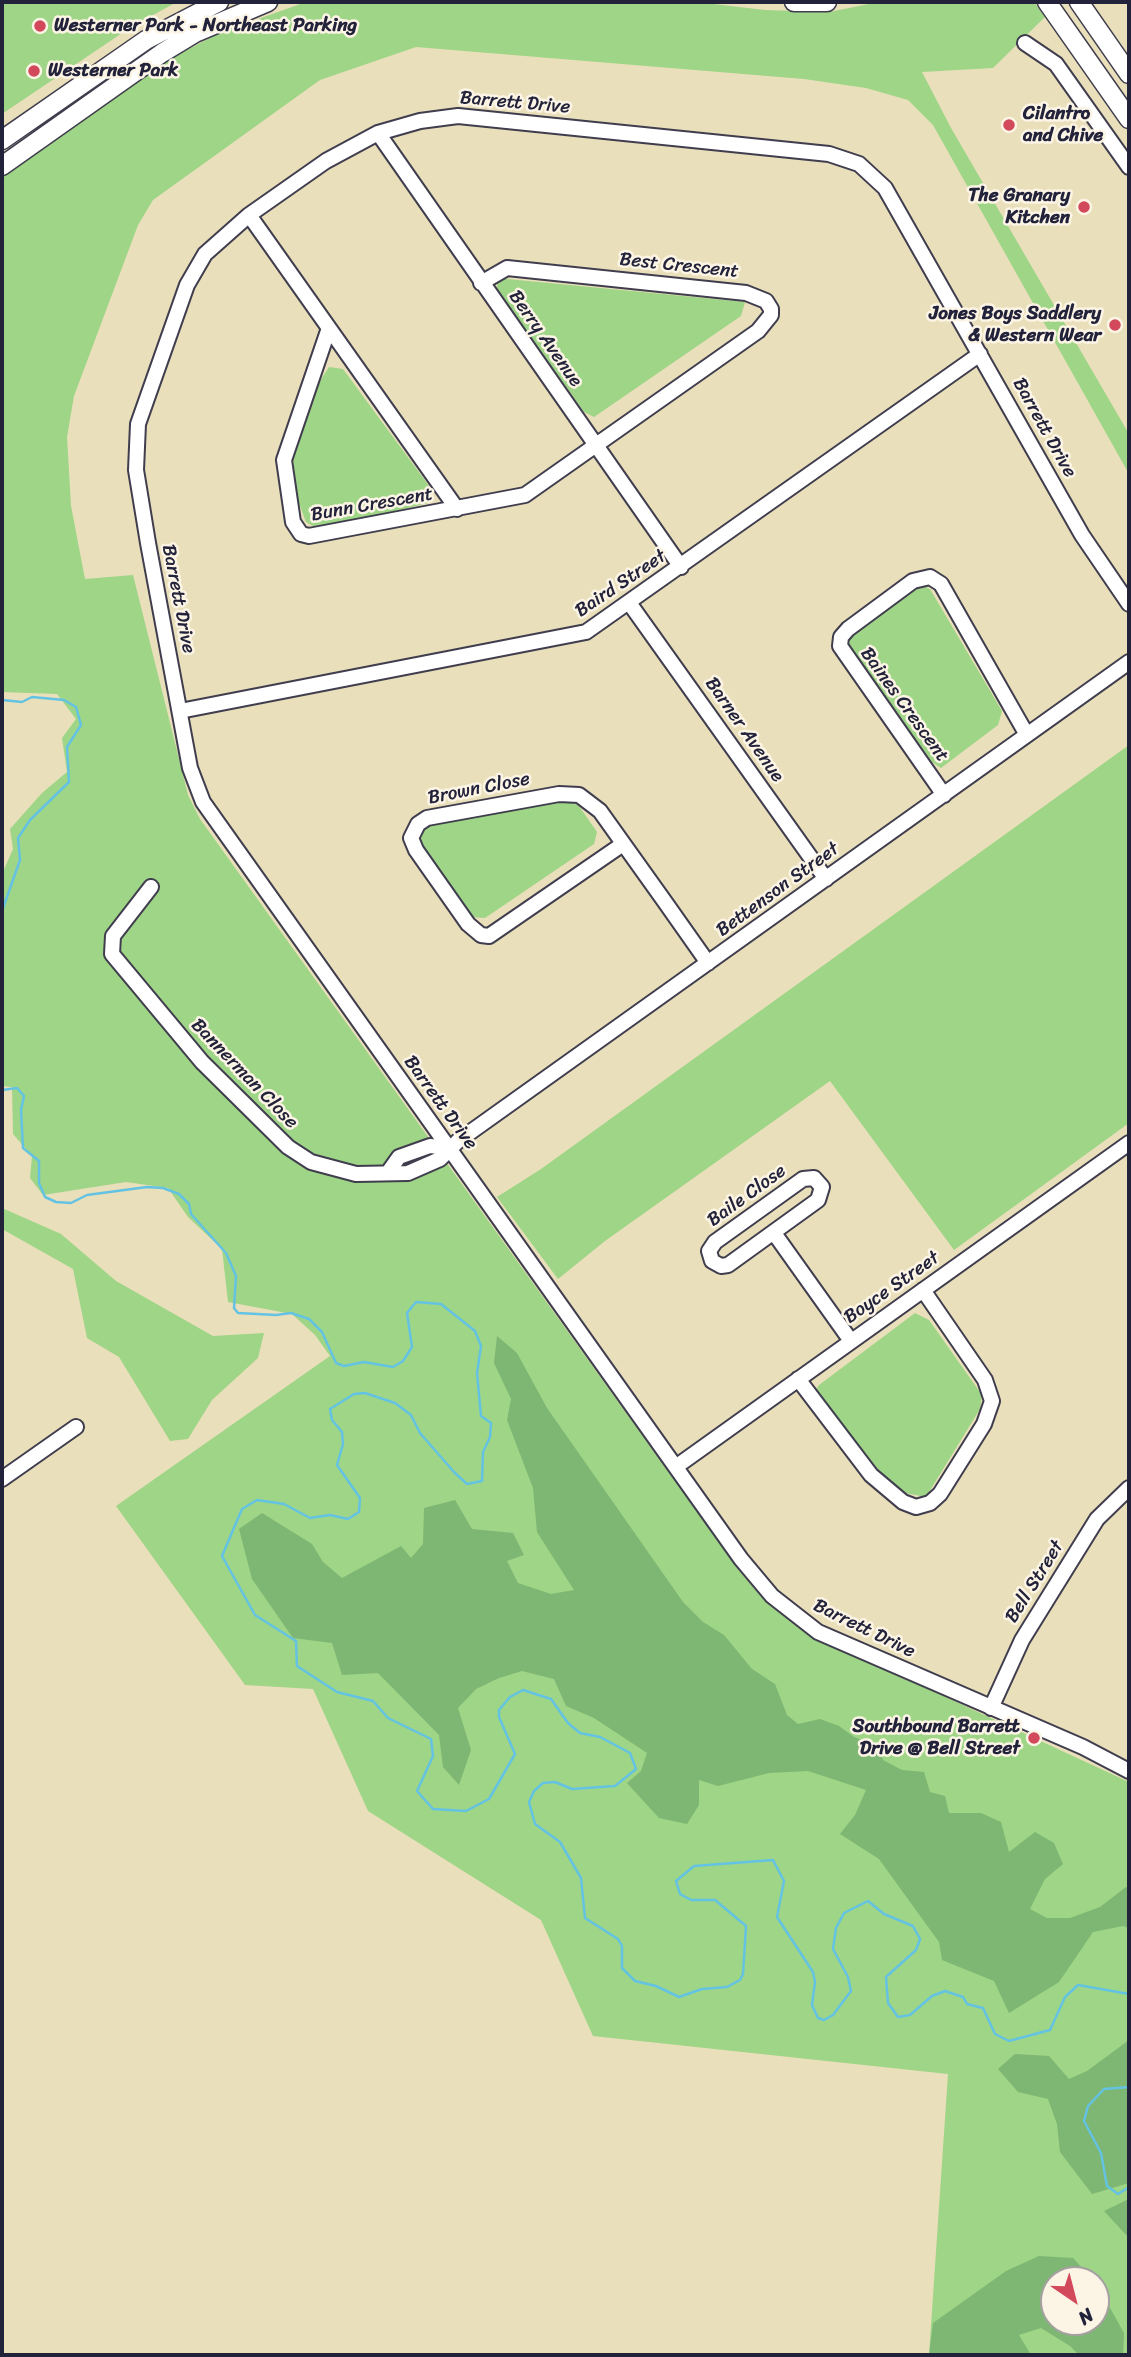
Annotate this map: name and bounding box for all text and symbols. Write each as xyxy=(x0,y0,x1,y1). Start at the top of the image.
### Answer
place label: Westerner Park - Northeast Parking xyxy=(54,15,357,37)
marker: Westerner Park - Northeast Parking xyxy=(32,18,48,34)
place label: Westerner Park xyxy=(48,60,178,82)
marker: Westerner Park xyxy=(26,63,42,79)
street label: Barrett Drive xyxy=(459,87,571,119)
place label: Cilantro and Chive xyxy=(1023,103,1103,147)
marker: Cilantro and Chive xyxy=(1001,117,1017,133)
place label: The Granary Kitchen xyxy=(968,185,1070,229)
marker: The Granary Kitchen xyxy=(1076,199,1092,215)
street label: Best Crescent xyxy=(618,248,740,284)
street label: Berry Avenue xyxy=(503,286,587,392)
place label: Jones Boys Saddlery & Western Wear xyxy=(929,303,1101,347)
marker: Jones Boys Saddlery & Western Wear xyxy=(1107,317,1123,333)
street label: Barrett Drive xyxy=(1007,374,1081,482)
street label: Bunn Crescent xyxy=(309,483,435,527)
street label: Barrett Drive xyxy=(156,543,200,655)
street label: Baird Street xyxy=(571,545,671,623)
street label: Baines Crescent xyxy=(855,643,953,767)
street label: Barner Avenue xyxy=(699,673,789,787)
street label: Brown Close xyxy=(426,768,532,810)
street label: Bettenson Street xyxy=(712,838,844,942)
street label: Bannerman Close xyxy=(186,1014,302,1134)
street label: Barrett Drive xyxy=(398,1052,482,1154)
street label: Baile Close xyxy=(703,1160,791,1232)
street label: Boyce Street xyxy=(840,1247,944,1329)
street label: Bell Street xyxy=(1001,1537,1069,1627)
street label: Barrett Drive xyxy=(809,1595,919,1663)
place label: Southbound Barrett Drive @ Bell Street xyxy=(852,1716,1020,1760)
marker: Southbound Barrett Drive @ Bell Street xyxy=(1026,1730,1042,1746)
north arrow xyxy=(1040,2266,1110,2336)
text: N xyxy=(1071,2300,1101,2334)

